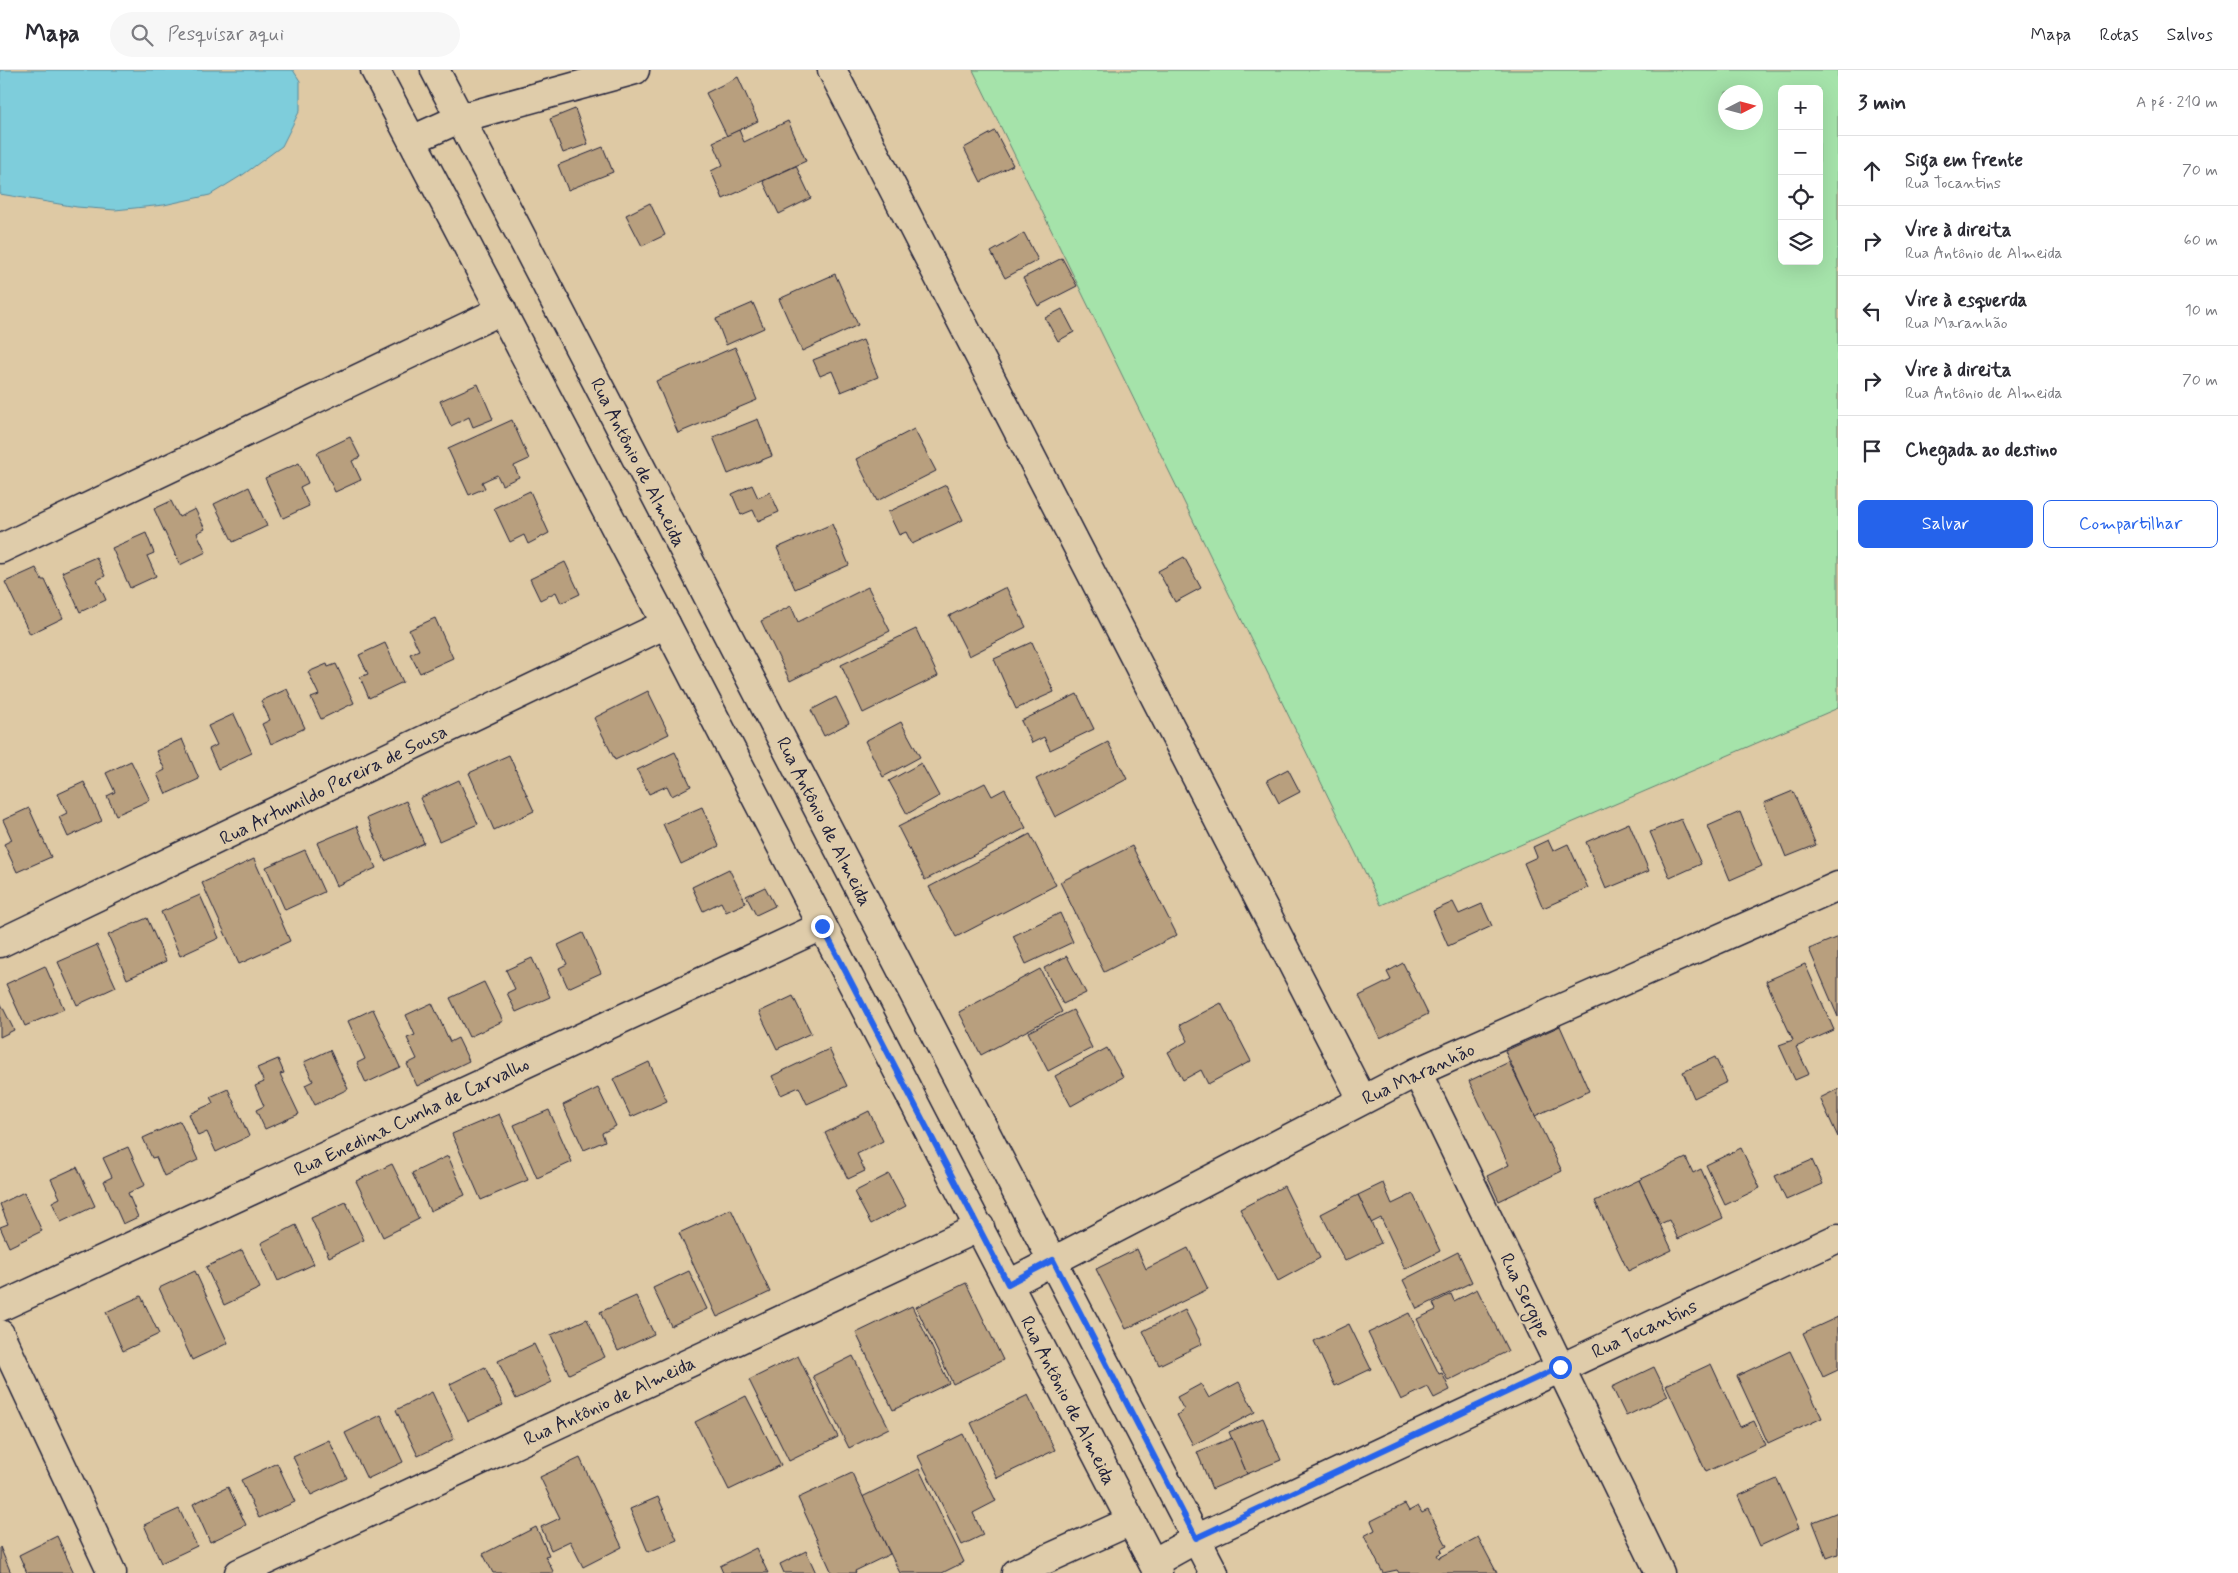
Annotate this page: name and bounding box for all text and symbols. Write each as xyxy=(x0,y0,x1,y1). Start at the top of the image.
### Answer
search box xyxy=(110,12,460,57)
text: Mapa xyxy=(25,19,80,50)
icon: search xyxy=(128,21,156,49)
text: Pesquisar aqui xyxy=(168,22,284,47)
text: Mapa xyxy=(2030,23,2071,47)
text: Rotas xyxy=(2099,23,2139,47)
text: Salvos xyxy=(2167,23,2213,47)
north arrow xyxy=(1718,85,1763,130)
map controls xyxy=(1778,85,1823,265)
button: + xyxy=(1778,85,1823,130)
text: 3 min xyxy=(1858,89,1906,117)
text: A pé · 210 m xyxy=(2136,92,2218,113)
button: − xyxy=(1778,130,1823,175)
text: Siga em frente xyxy=(1905,148,2023,173)
icon: ahead xyxy=(1858,157,1886,185)
text: 70 m xyxy=(2182,160,2218,181)
text: Rua Tocantins xyxy=(1905,173,2001,194)
button: locate xyxy=(1778,175,1823,220)
text: Vire à direita xyxy=(1905,218,2011,243)
button: layers xyxy=(1778,220,1823,265)
icon: right xyxy=(1858,227,1886,255)
text: 60 m xyxy=(2184,230,2218,251)
text: Rua Antônio de Almeida xyxy=(1905,243,2062,264)
text: Vire à esquerda xyxy=(1905,288,2027,313)
icon: left xyxy=(1858,297,1886,325)
text: 10 m xyxy=(2185,300,2218,321)
text: Rua Maranhão xyxy=(1905,313,2008,334)
text: Vire à direita xyxy=(1905,358,2011,383)
icon: right xyxy=(1858,367,1886,395)
text: 70 m xyxy=(2182,370,2218,391)
street label: Rua Antônio de Almeida xyxy=(584,374,691,552)
text: Rua Antônio de Almeida xyxy=(1905,383,2062,404)
icon: arrive xyxy=(1858,437,1886,465)
text: Chegada ao destino xyxy=(1905,438,2057,463)
button: Salvar xyxy=(1858,500,2033,548)
button: Compartilhar xyxy=(2043,500,2218,548)
street label: Rua Artumildo Pereira de Sousa xyxy=(216,719,452,851)
street label: Rua Antônio de Almeida xyxy=(770,733,877,911)
route end xyxy=(811,915,834,938)
street label: Rua Maranhão xyxy=(1358,1037,1479,1111)
street label: Rua Enedina Cunha de Carvalho xyxy=(290,1052,534,1183)
street label: Rua Sergipe xyxy=(1492,1249,1556,1343)
street label: Rua Tocantins xyxy=(1588,1294,1702,1365)
street label: Rua Antônio de Almeida xyxy=(1014,1312,1121,1490)
street label: Rua Antônio de Almeida xyxy=(520,1351,700,1452)
route start xyxy=(1549,1356,1572,1379)

